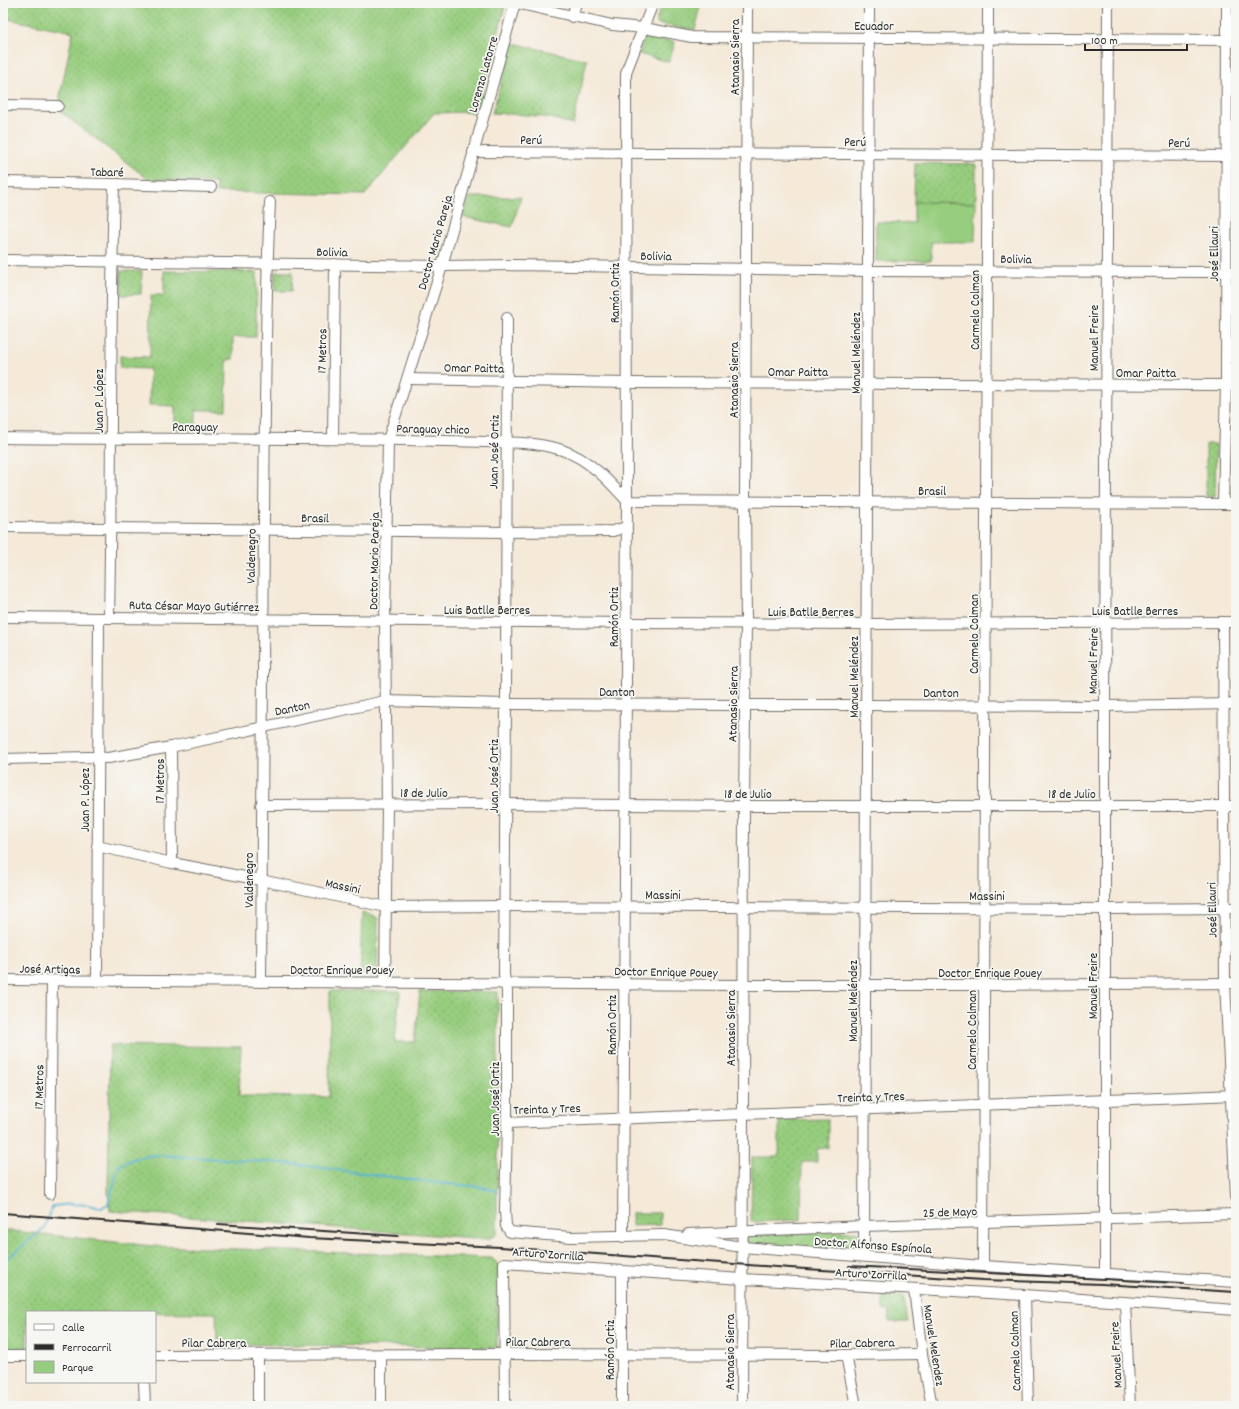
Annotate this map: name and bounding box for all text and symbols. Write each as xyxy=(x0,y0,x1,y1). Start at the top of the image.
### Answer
street label: Atanasio Sierra xyxy=(727,18,746,95)
street label: Ecuador xyxy=(854,18,894,37)
scale bar xyxy=(1085,26,1187,52)
text: 100 m xyxy=(1091,33,1118,50)
street label: Lorenzo Latorre xyxy=(464,34,504,115)
street label: Perú xyxy=(520,132,542,151)
street label: Perú xyxy=(844,134,866,153)
street label: Perú xyxy=(1168,135,1190,154)
street label: Tabaré xyxy=(90,164,124,183)
street label: Doctor Mario Pareja xyxy=(414,192,459,292)
street label: José Ellauri xyxy=(1206,226,1225,282)
street label: Bolivia xyxy=(316,244,349,263)
street label: Bolivia xyxy=(640,248,673,267)
street label: Bolivia xyxy=(1000,251,1033,270)
street label: Ramón Ortiz xyxy=(607,263,626,323)
street label: Carmelo Colman xyxy=(967,270,986,350)
street label: Manuel Freire xyxy=(1086,305,1105,371)
street label: Manuel Meléndez xyxy=(848,312,867,394)
street label: 17 Metros xyxy=(314,328,333,374)
street label: Atanasio Sierra xyxy=(726,341,745,418)
street label: Omar Paitta xyxy=(444,359,505,380)
street label: Omar Paitta xyxy=(768,364,829,383)
street label: Omar Paitta xyxy=(1116,365,1177,384)
street label: Juan P. López xyxy=(91,369,110,433)
street label: Juan José Ortiz xyxy=(485,415,506,489)
street label: Paraguay xyxy=(172,419,219,438)
street label: Paraguay chico xyxy=(396,420,470,441)
street label: Brasil xyxy=(918,483,946,502)
street label: Brasil xyxy=(301,510,329,529)
street label: Doctor Mario Pareja xyxy=(365,511,386,610)
street label: Valdenegro xyxy=(243,528,262,584)
street label: Ramón Ortiz xyxy=(606,587,625,647)
street label: Carmelo Colman xyxy=(966,594,985,674)
street label: Ruta César Mayo Gutiérrez xyxy=(129,597,259,618)
street label: Luis Batlle Berres xyxy=(444,602,530,621)
street label: Luis Batlle Berres xyxy=(1092,603,1178,622)
street label: Luis Batlle Berres xyxy=(768,604,854,623)
street label: Manuel Freire xyxy=(1084,627,1105,694)
street label: Manuel Meléndez xyxy=(846,636,865,718)
street label: Atanasio Sierra xyxy=(724,665,745,742)
street label: Danton xyxy=(599,684,635,703)
street label: Danton xyxy=(923,685,959,704)
street label: Danton xyxy=(273,696,312,722)
street label: Juan José Ortiz xyxy=(486,739,505,813)
street label: 17 Metros xyxy=(152,758,171,804)
street label: Juan P. López xyxy=(77,768,96,832)
street label: 18 de Julio xyxy=(400,785,448,804)
street label: 18 de Julio xyxy=(724,786,772,805)
street label: 18 de Julio xyxy=(1048,786,1096,805)
street label: Valdenegro xyxy=(241,852,260,908)
street label: Massini xyxy=(323,874,362,901)
street label: José Ellauri xyxy=(1204,881,1223,938)
street label: Massini xyxy=(645,887,681,906)
street label: Massini xyxy=(969,888,1005,907)
street label: Manuel Freire xyxy=(1085,953,1104,1019)
street label: José Artigas xyxy=(19,960,81,981)
street label: Manuel Meléndez xyxy=(845,960,864,1042)
street label: Doctor Enrique Pouey xyxy=(290,962,395,981)
street label: Doctor Enrique Pouey xyxy=(614,963,719,984)
street label: Doctor Enrique Pouey xyxy=(938,965,1043,984)
street label: Atanasio Sierra xyxy=(723,989,742,1066)
street label: Carmelo Colman xyxy=(964,990,983,1070)
street label: Ramón Ortiz xyxy=(604,995,623,1055)
street label: Juan José Ortiz xyxy=(487,1062,506,1136)
street label: 17 Metros xyxy=(31,1064,50,1110)
street label: Treinta y Tres xyxy=(837,1088,905,1109)
street label: Treinta y Tres xyxy=(513,1100,581,1121)
street label: 25 de Mayo xyxy=(923,1203,978,1224)
street label: Doctor Alfonso Espínola xyxy=(813,1233,933,1260)
street label: Arturo Zorrilla xyxy=(511,1244,585,1268)
street label: Arturo Zorrilla xyxy=(835,1264,908,1287)
street label: Manuel Melendez xyxy=(917,1303,948,1387)
legend xyxy=(26,1311,156,1383)
street label: Carmelo Colman xyxy=(1006,1311,1027,1391)
street label: Atanasio Sierra xyxy=(722,1313,741,1390)
text: Calle xyxy=(62,1320,85,1337)
street label: Ramón Ortiz xyxy=(602,1320,621,1380)
street label: Manuel Freire xyxy=(1106,1321,1129,1389)
street label: Pilar Cabrera xyxy=(506,1334,571,1353)
street label: Pilar Cabrera xyxy=(829,1334,896,1355)
street label: Pilar Cabrera xyxy=(182,1335,247,1354)
text: Ferrocarril xyxy=(62,1340,111,1357)
text: Parque xyxy=(62,1360,93,1377)

